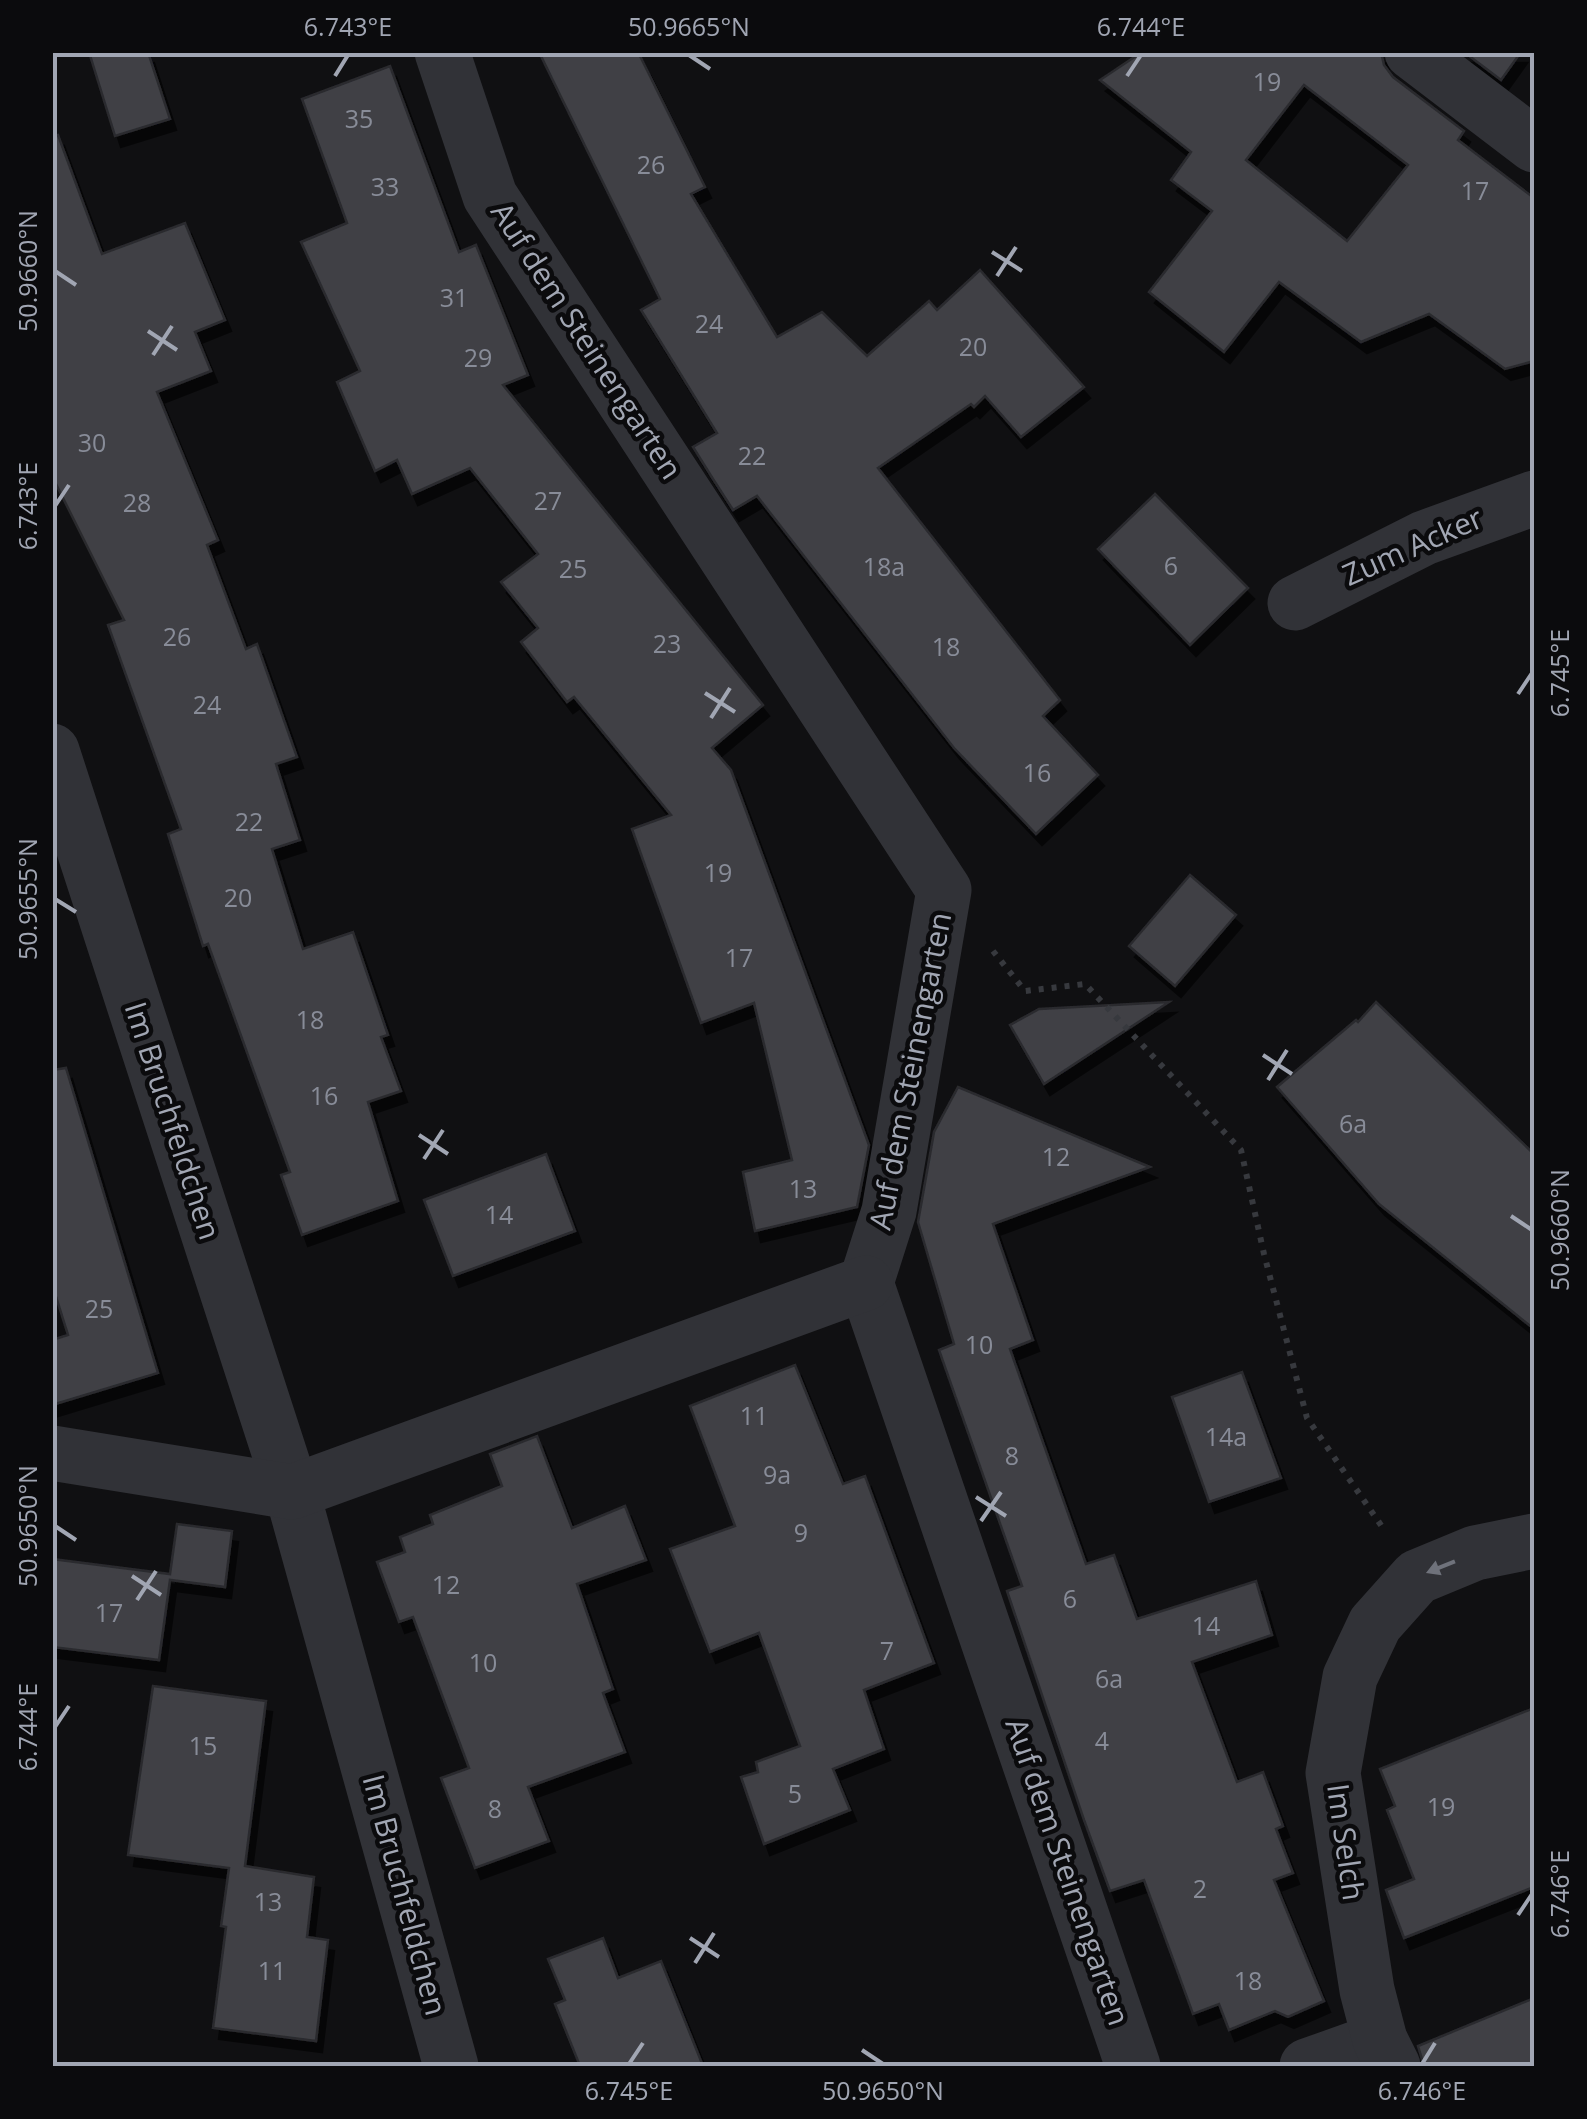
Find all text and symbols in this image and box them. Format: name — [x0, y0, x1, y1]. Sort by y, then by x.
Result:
text: 6.743°E — [304, 9, 392, 43]
text: 50.9665°N — [628, 9, 750, 43]
text: 6.744°E — [1097, 9, 1185, 43]
house number: 19 — [1253, 64, 1281, 98]
house number: 35 — [345, 101, 373, 135]
house number: 26 — [637, 147, 665, 181]
house number: 33 — [371, 169, 399, 203]
house number: 17 — [1461, 173, 1489, 207]
street label: Auf dem Steinengarten — [482, 194, 692, 487]
text: 50.9660°N — [10, 210, 44, 332]
house number: 31 — [440, 280, 468, 314]
house number: 24 — [695, 306, 723, 340]
house number: 20 — [959, 329, 987, 363]
house number: 29 — [464, 340, 492, 374]
house number: 30 — [78, 425, 106, 459]
house number: 22 — [738, 438, 766, 472]
text: 6.743°E — [10, 462, 44, 550]
house number: 27 — [534, 483, 562, 517]
house number: 28 — [123, 485, 151, 519]
street label: Zum Acker — [1336, 497, 1489, 595]
house number: 6 — [1164, 548, 1178, 582]
house number: 18a — [863, 549, 905, 583]
house number: 25 — [559, 551, 587, 585]
house number: 26 — [163, 619, 191, 653]
house number: 23 — [653, 626, 681, 660]
house number: 18 — [932, 629, 960, 663]
text: 6.745°E — [1542, 629, 1576, 717]
house number: 24 — [193, 687, 221, 721]
house number: 16 — [1023, 755, 1051, 789]
house number: 22 — [235, 804, 263, 838]
text: 50.9655°N — [10, 838, 44, 960]
house number: 19 — [704, 855, 732, 889]
house number: 20 — [224, 880, 252, 914]
street label: Auf dem Steinengarten — [859, 909, 960, 1233]
house number: 17 — [725, 940, 753, 974]
street label: Im Bruchfeldchen — [116, 996, 231, 1245]
house number: 18 — [296, 1002, 324, 1036]
house number: 16 — [310, 1078, 338, 1112]
house number: 6a — [1339, 1106, 1367, 1140]
house number: 12 — [1042, 1139, 1070, 1173]
text: 50.9660°N — [1542, 1169, 1576, 1291]
house number: 13 — [789, 1171, 817, 1205]
house number: 14 — [485, 1197, 513, 1231]
house number: 25 — [85, 1291, 113, 1325]
house number: 10 — [965, 1327, 993, 1361]
house number: 11 — [740, 1398, 768, 1432]
house number: 14a — [1205, 1419, 1247, 1453]
house number: 8 — [1005, 1438, 1019, 1472]
house number: 9a — [763, 1457, 791, 1491]
text: 50.9650°N — [10, 1465, 44, 1587]
house number: 9 — [794, 1515, 808, 1549]
one-way arrow — [1426, 1560, 1456, 1576]
house number: 12 — [432, 1567, 460, 1601]
house number: 6 — [1063, 1581, 1077, 1615]
house number: 17 — [95, 1595, 123, 1629]
house number: 14 — [1192, 1608, 1220, 1642]
house number: 7 — [880, 1633, 894, 1667]
house number: 10 — [469, 1645, 497, 1679]
house number: 6a — [1095, 1661, 1123, 1695]
text: 6.744°E — [10, 1683, 44, 1771]
street label: Auf dem Steinengarten — [997, 1712, 1140, 2031]
house number: 4 — [1095, 1723, 1109, 1757]
house number: 15 — [189, 1728, 217, 1762]
street label: Im Bruchfeldchen — [354, 1770, 457, 2020]
house number: 5 — [788, 1776, 802, 1810]
street label: Im Selch — [1318, 1781, 1375, 1903]
house number: 19 — [1427, 1789, 1455, 1823]
house number: 8 — [488, 1791, 502, 1825]
text: 6.746°E — [1542, 1850, 1576, 1938]
house number: 2 — [1193, 1871, 1207, 1905]
house number: 13 — [254, 1884, 282, 1918]
house number: 11 — [258, 1953, 286, 1987]
house number: 18 — [1234, 1963, 1262, 1997]
text: 6.745°E — [585, 2073, 673, 2107]
text: 50.9650°N — [822, 2073, 944, 2107]
text: 6.746°E — [1378, 2073, 1466, 2107]

